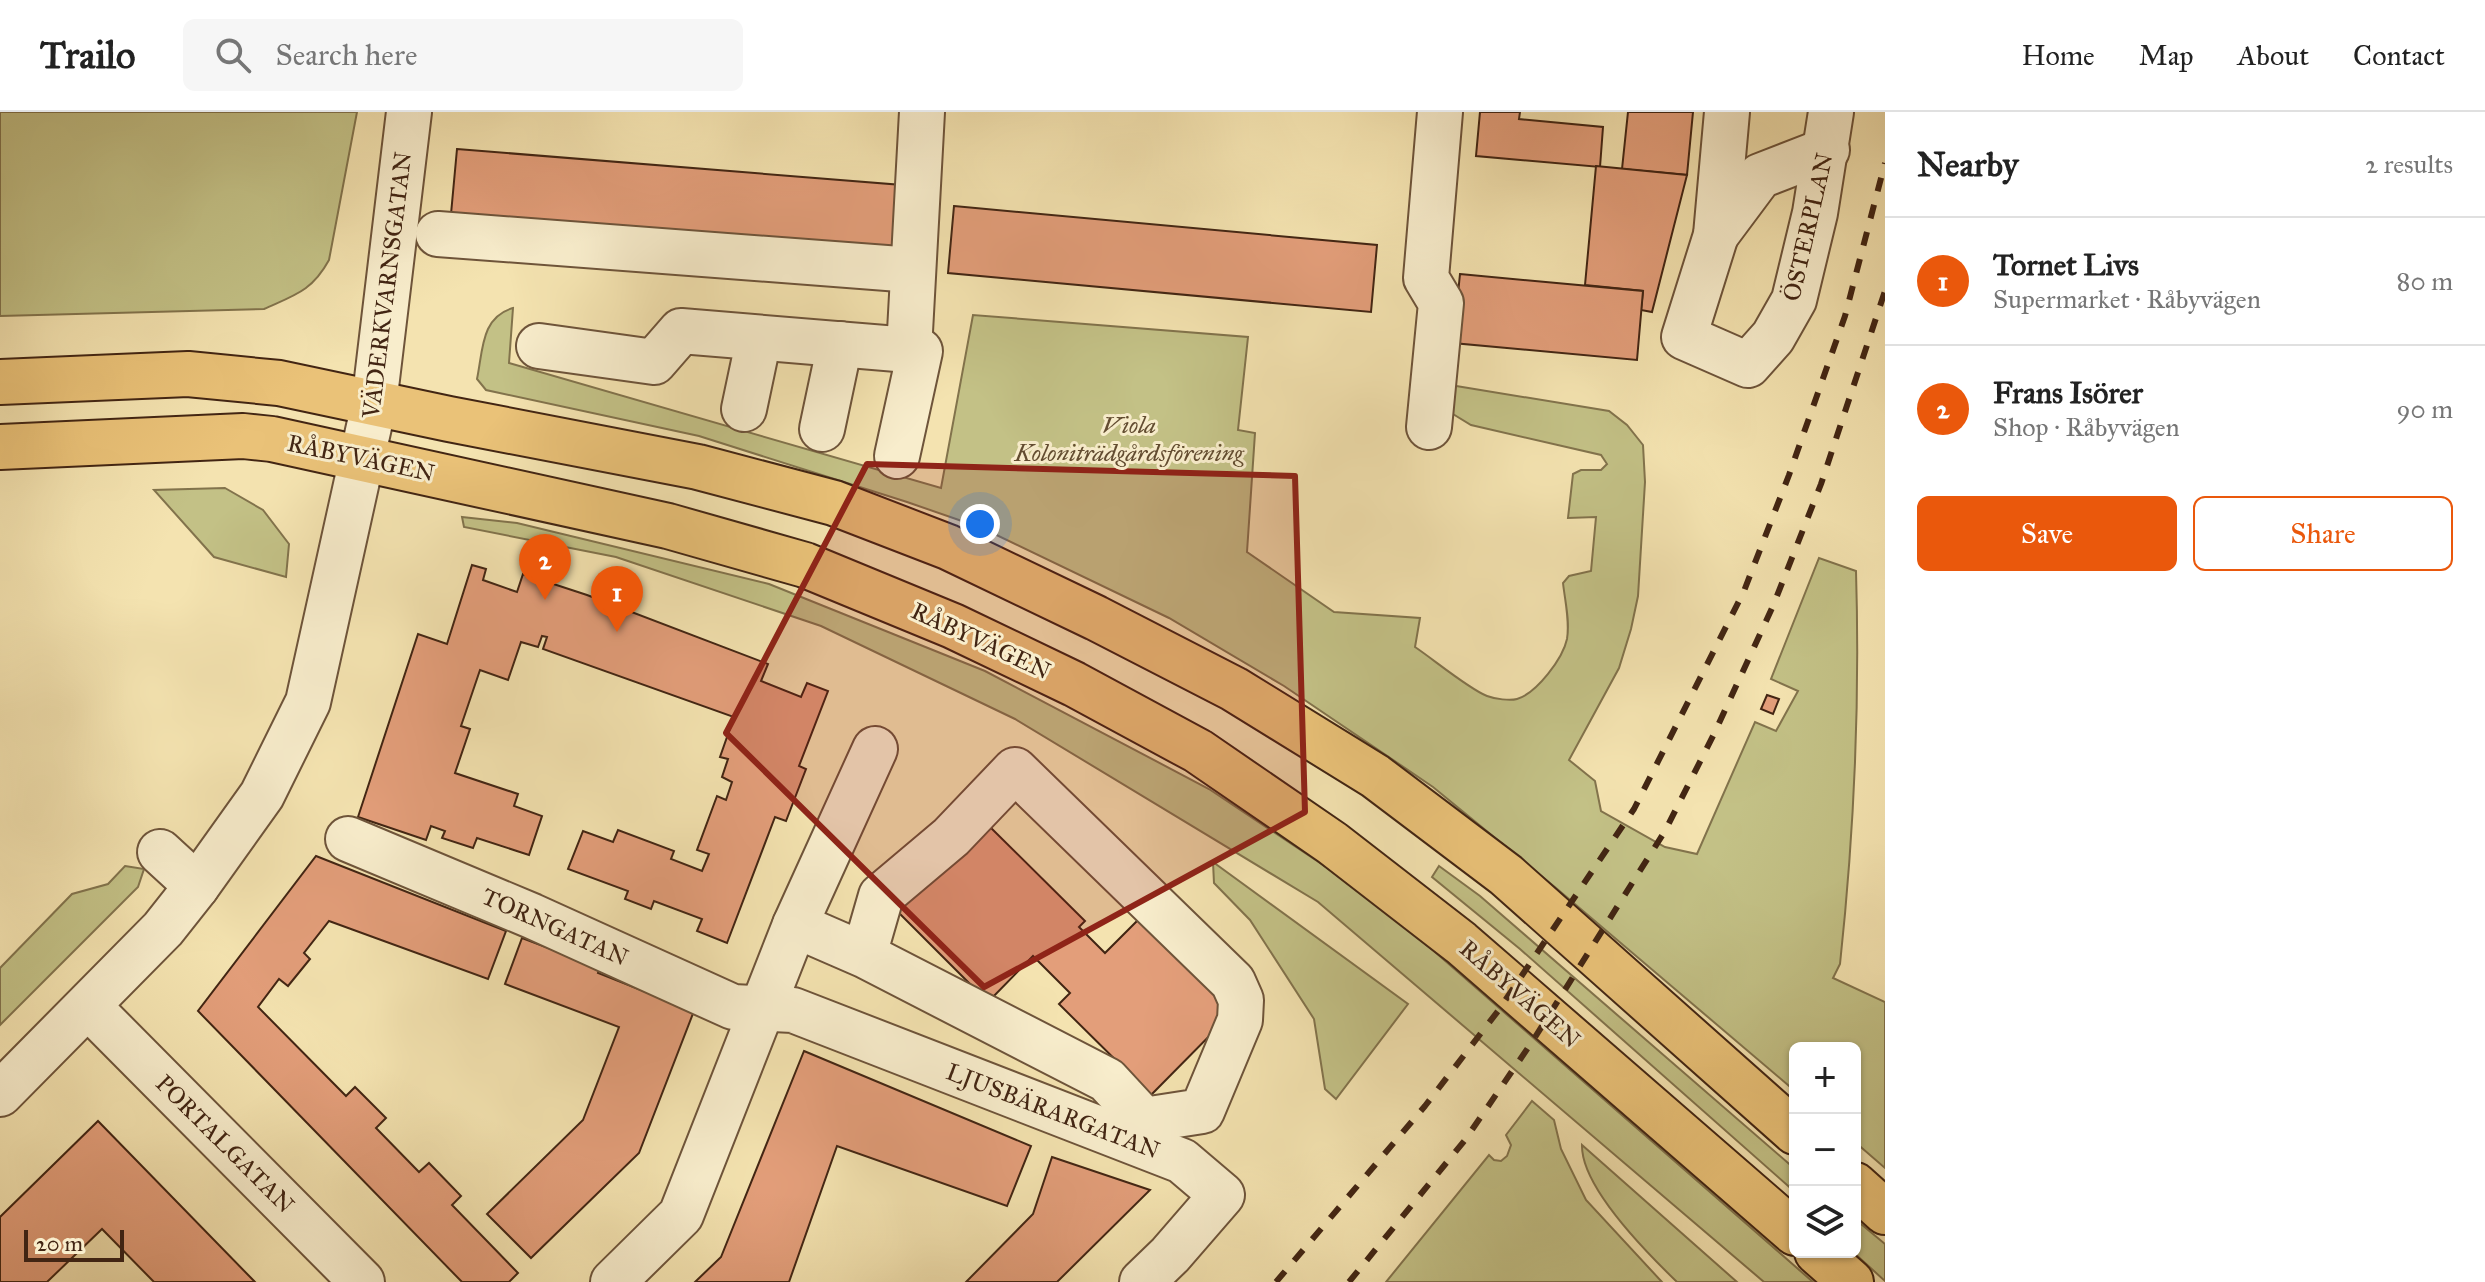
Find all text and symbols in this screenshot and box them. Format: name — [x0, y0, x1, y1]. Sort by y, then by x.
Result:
search box — [183, 19, 743, 91]
text: Trailo — [40, 32, 135, 78]
icon: search — [211, 33, 255, 77]
text: Search here — [275, 37, 417, 73]
text: Home — [2022, 38, 2095, 73]
text: Map — [2139, 38, 2193, 73]
text: About — [2237, 38, 2309, 73]
text: Contact — [2353, 38, 2445, 73]
text: Nearby — [1917, 144, 2019, 185]
text: 2 results — [2365, 148, 2453, 180]
street label: VÄDERKVARNSGATAN — [356, 150, 418, 421]
street label: ÖSTERPLAN — [1776, 150, 1840, 304]
text: Tornet Livs — [1993, 247, 2139, 283]
text: 1 — [1938, 265, 1948, 297]
text: 80 m — [2397, 265, 2453, 297]
text: Supermarket · Råbyvägen — [1993, 283, 2261, 315]
text: Frans Isörer — [1993, 375, 2143, 411]
text: 2 — [1937, 393, 1949, 425]
text: 90 m — [2396, 393, 2453, 425]
park label: Viola Koloniträdgårdsförening — [1014, 410, 1245, 468]
text: Shop · Råbyvägen — [1993, 411, 2180, 443]
street label: RÅBYVÄGEN — [284, 428, 438, 488]
button: Save — [1917, 496, 2177, 571]
button: Share — [2193, 496, 2453, 571]
your location — [960, 504, 1000, 544]
pin: 2 — [519, 534, 571, 600]
pin: 1 — [591, 566, 643, 632]
street label: RÅBYVÄGEN — [907, 596, 1055, 686]
street label: TORNGATAN — [477, 881, 633, 973]
street label: RÅBYVÄGEN — [1454, 933, 1586, 1055]
map controls — [1789, 1042, 1861, 1258]
button: + — [1789, 1042, 1861, 1114]
street label: LJUSBÄRARGATAN — [942, 1056, 1164, 1166]
street label: PORTALGATAN — [149, 1068, 301, 1220]
button: − — [1789, 1114, 1861, 1186]
button: layers — [1789, 1186, 1861, 1258]
scale bar — [24, 1226, 124, 1262]
text: 20 m — [36, 1230, 83, 1257]

